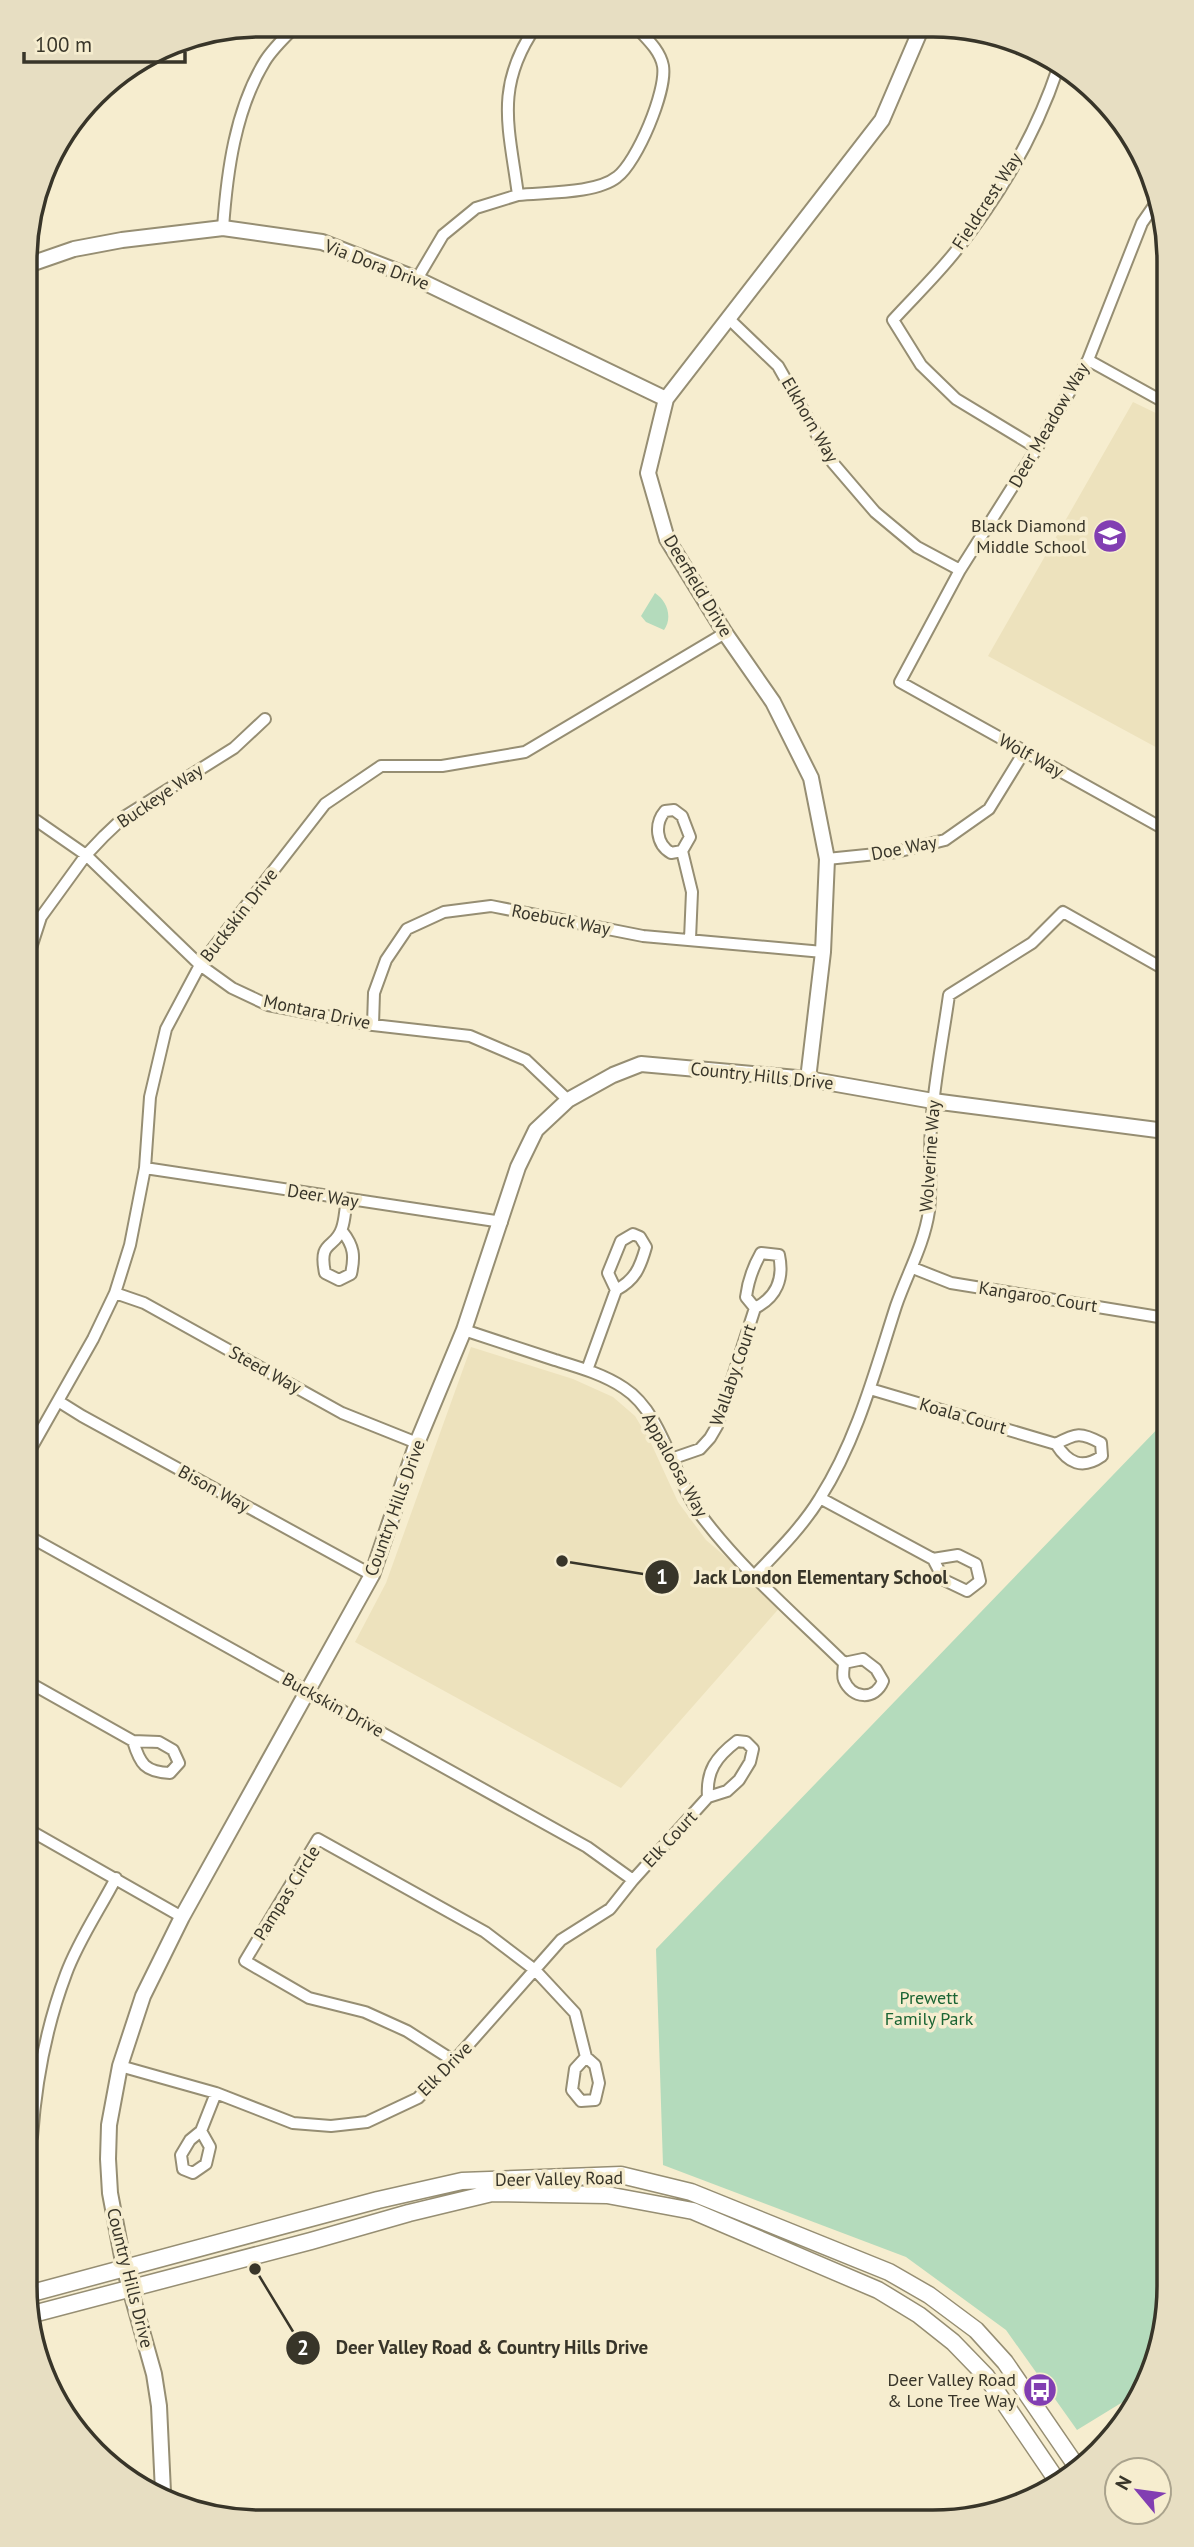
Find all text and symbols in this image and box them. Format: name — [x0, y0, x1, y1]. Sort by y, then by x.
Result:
scale bar — [24, 21, 186, 65]
text: 100 m — [35, 31, 92, 58]
street label: Fieldcrest Way — [947, 147, 1027, 254]
street label: Via Dora Drive — [321, 234, 433, 295]
street label: Deer Meadow Way — [1003, 357, 1094, 492]
street label: Elkhorn Way — [777, 373, 844, 467]
place label: Black Diamond Middle School — [971, 514, 1087, 558]
school or university icon: Black Diamond Middle School — [1091, 517, 1129, 555]
street label: Deerfield Drive — [659, 531, 738, 641]
street label: Wolf Way — [995, 728, 1068, 783]
street label: Buckeye Way — [112, 758, 208, 833]
street label: Doe Way — [869, 830, 939, 865]
street label: Buckskin Drive — [195, 863, 282, 966]
street label: Roebuck Way — [510, 899, 613, 940]
street label: Montara Drive — [261, 989, 373, 1034]
street label: Country Hills Drive — [689, 1057, 835, 1094]
street label: Wolverine Way — [914, 1098, 945, 1213]
street label: Deer Way — [286, 1179, 361, 1213]
street label: Kangaroo Court — [977, 1276, 1099, 1317]
street label: Wallaby Court — [704, 1321, 761, 1429]
street label: Steed Way — [225, 1340, 306, 1399]
street label: Koala Court — [917, 1392, 1009, 1439]
street label: Appaloosa Way — [637, 1408, 714, 1522]
street label: Country Hills Drive — [359, 1436, 430, 1579]
street label: Bison Way — [174, 1460, 255, 1518]
callout: Jack London Elementary School — [645, 1557, 963, 1597]
text: 1 — [656, 1563, 668, 1590]
text: Jack London Elementary School — [693, 1565, 948, 1589]
street label: Buckskin Drive — [278, 1667, 388, 1742]
street label: Elk Court — [638, 1805, 702, 1872]
street label: Pampas Circle — [248, 1841, 325, 1945]
park label: Prewett Family Park — [885, 1986, 974, 2030]
street label: Elk Drive — [412, 2036, 477, 2101]
street label: Deer Valley Road — [495, 2166, 623, 2191]
street label: Country Hills Drive — [102, 2205, 159, 2350]
callout: Deer Valley Road & Country Hills Drive — [286, 2328, 663, 2368]
text: 2 — [297, 2334, 309, 2361]
text: Deer Valley Road & Country Hills Drive — [336, 2335, 648, 2359]
place label: Deer Valley Road & Lone Tree Way — [887, 2368, 1017, 2412]
bus stop icon: Deer Valley Road & Lone Tree Way — [1021, 2371, 1059, 2409]
north arrow — [1103, 2456, 1173, 2526]
text: N — [1110, 2471, 1137, 2494]

